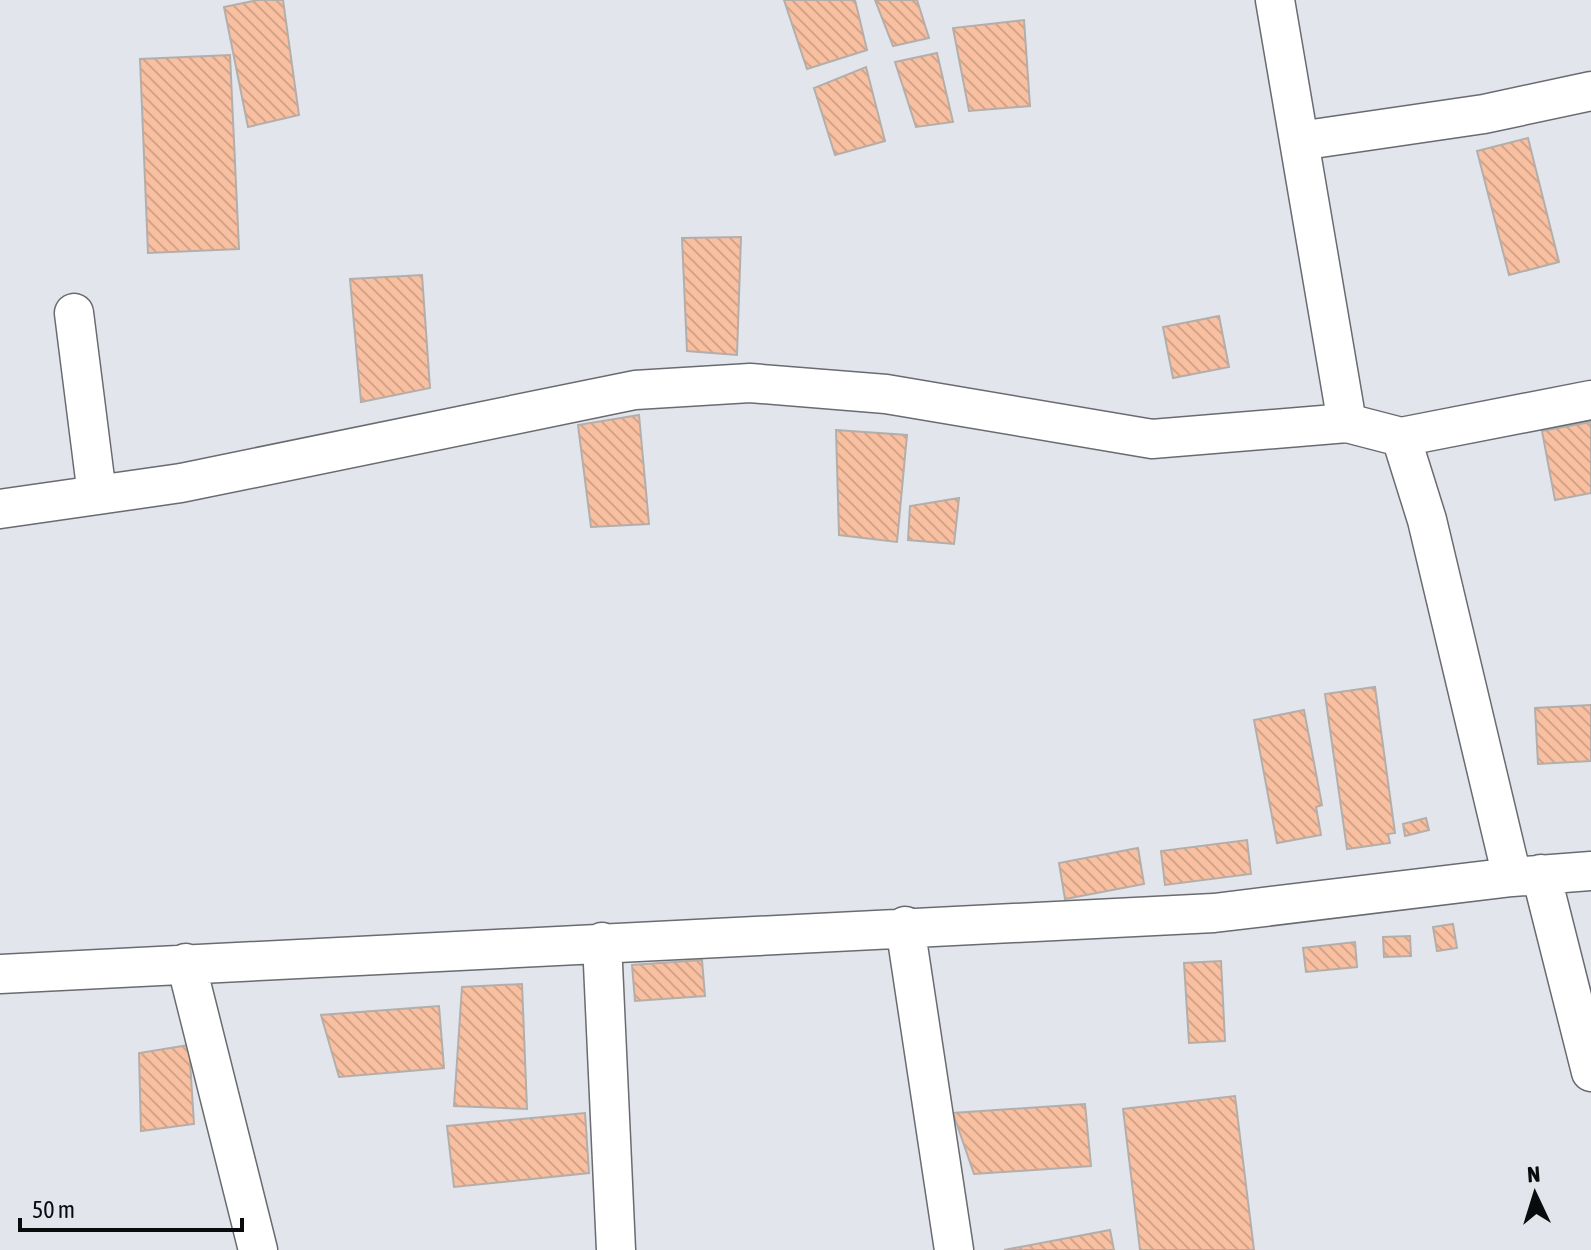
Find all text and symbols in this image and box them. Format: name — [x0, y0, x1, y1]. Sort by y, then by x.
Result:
north arrow — [1495, 1154, 1575, 1234]
text: N — [1526, 1161, 1541, 1187]
scale bar — [20, 1182, 242, 1232]
text: 50 m — [32, 1196, 75, 1223]

